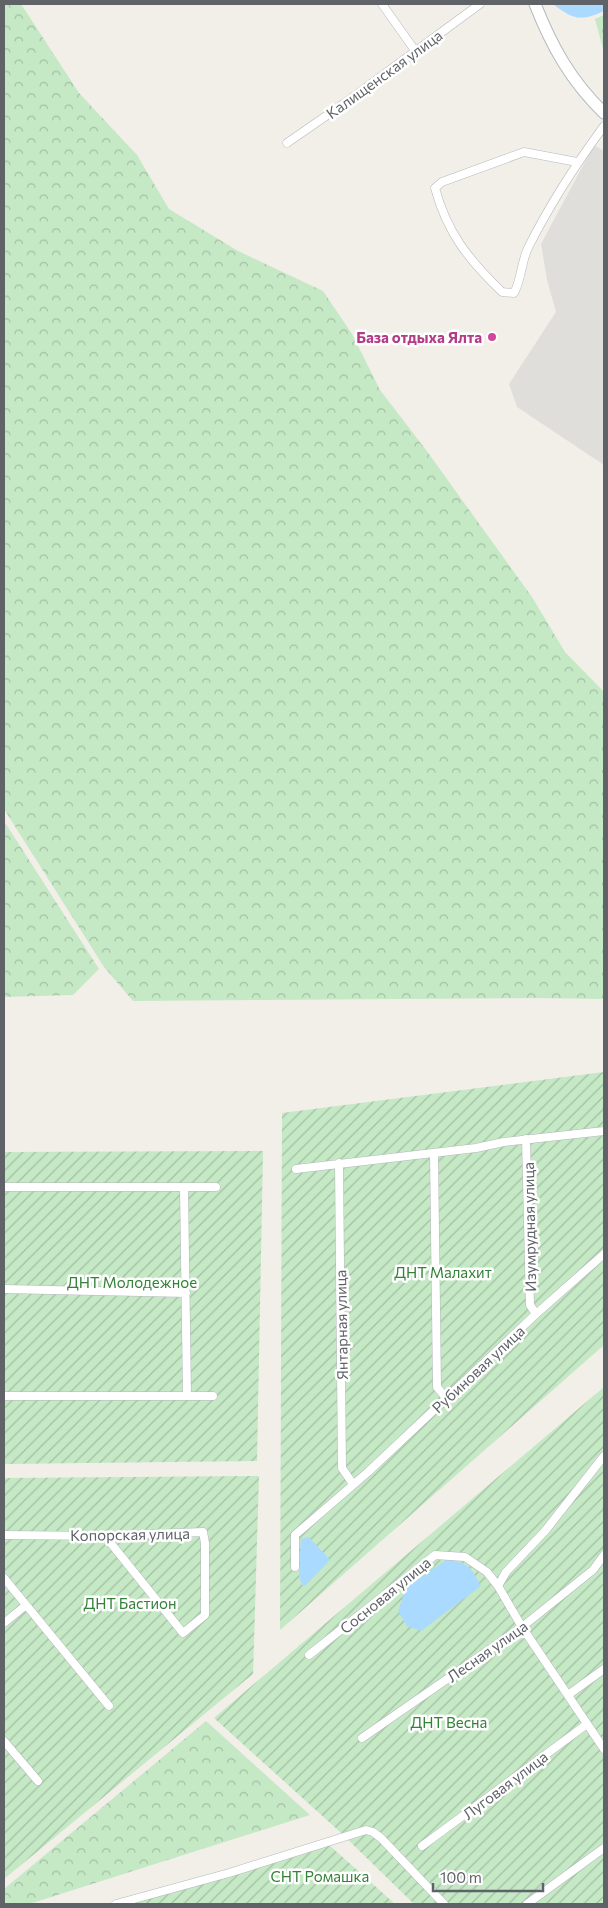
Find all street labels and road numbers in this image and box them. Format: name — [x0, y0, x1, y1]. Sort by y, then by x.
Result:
street label: Калищенская улица — [322, 26, 446, 122]
street label: Изумрудная улица — [519, 1162, 539, 1292]
street label: Янтарная улица — [331, 1270, 351, 1380]
street label: Рубиновая улица — [428, 1322, 528, 1416]
street label: Копорская улица — [70, 1524, 190, 1544]
street label: Сосновая улица — [336, 1553, 434, 1637]
street label: Лесная улица — [443, 1616, 531, 1686]
street label: Луговая улица — [459, 1747, 551, 1823]

